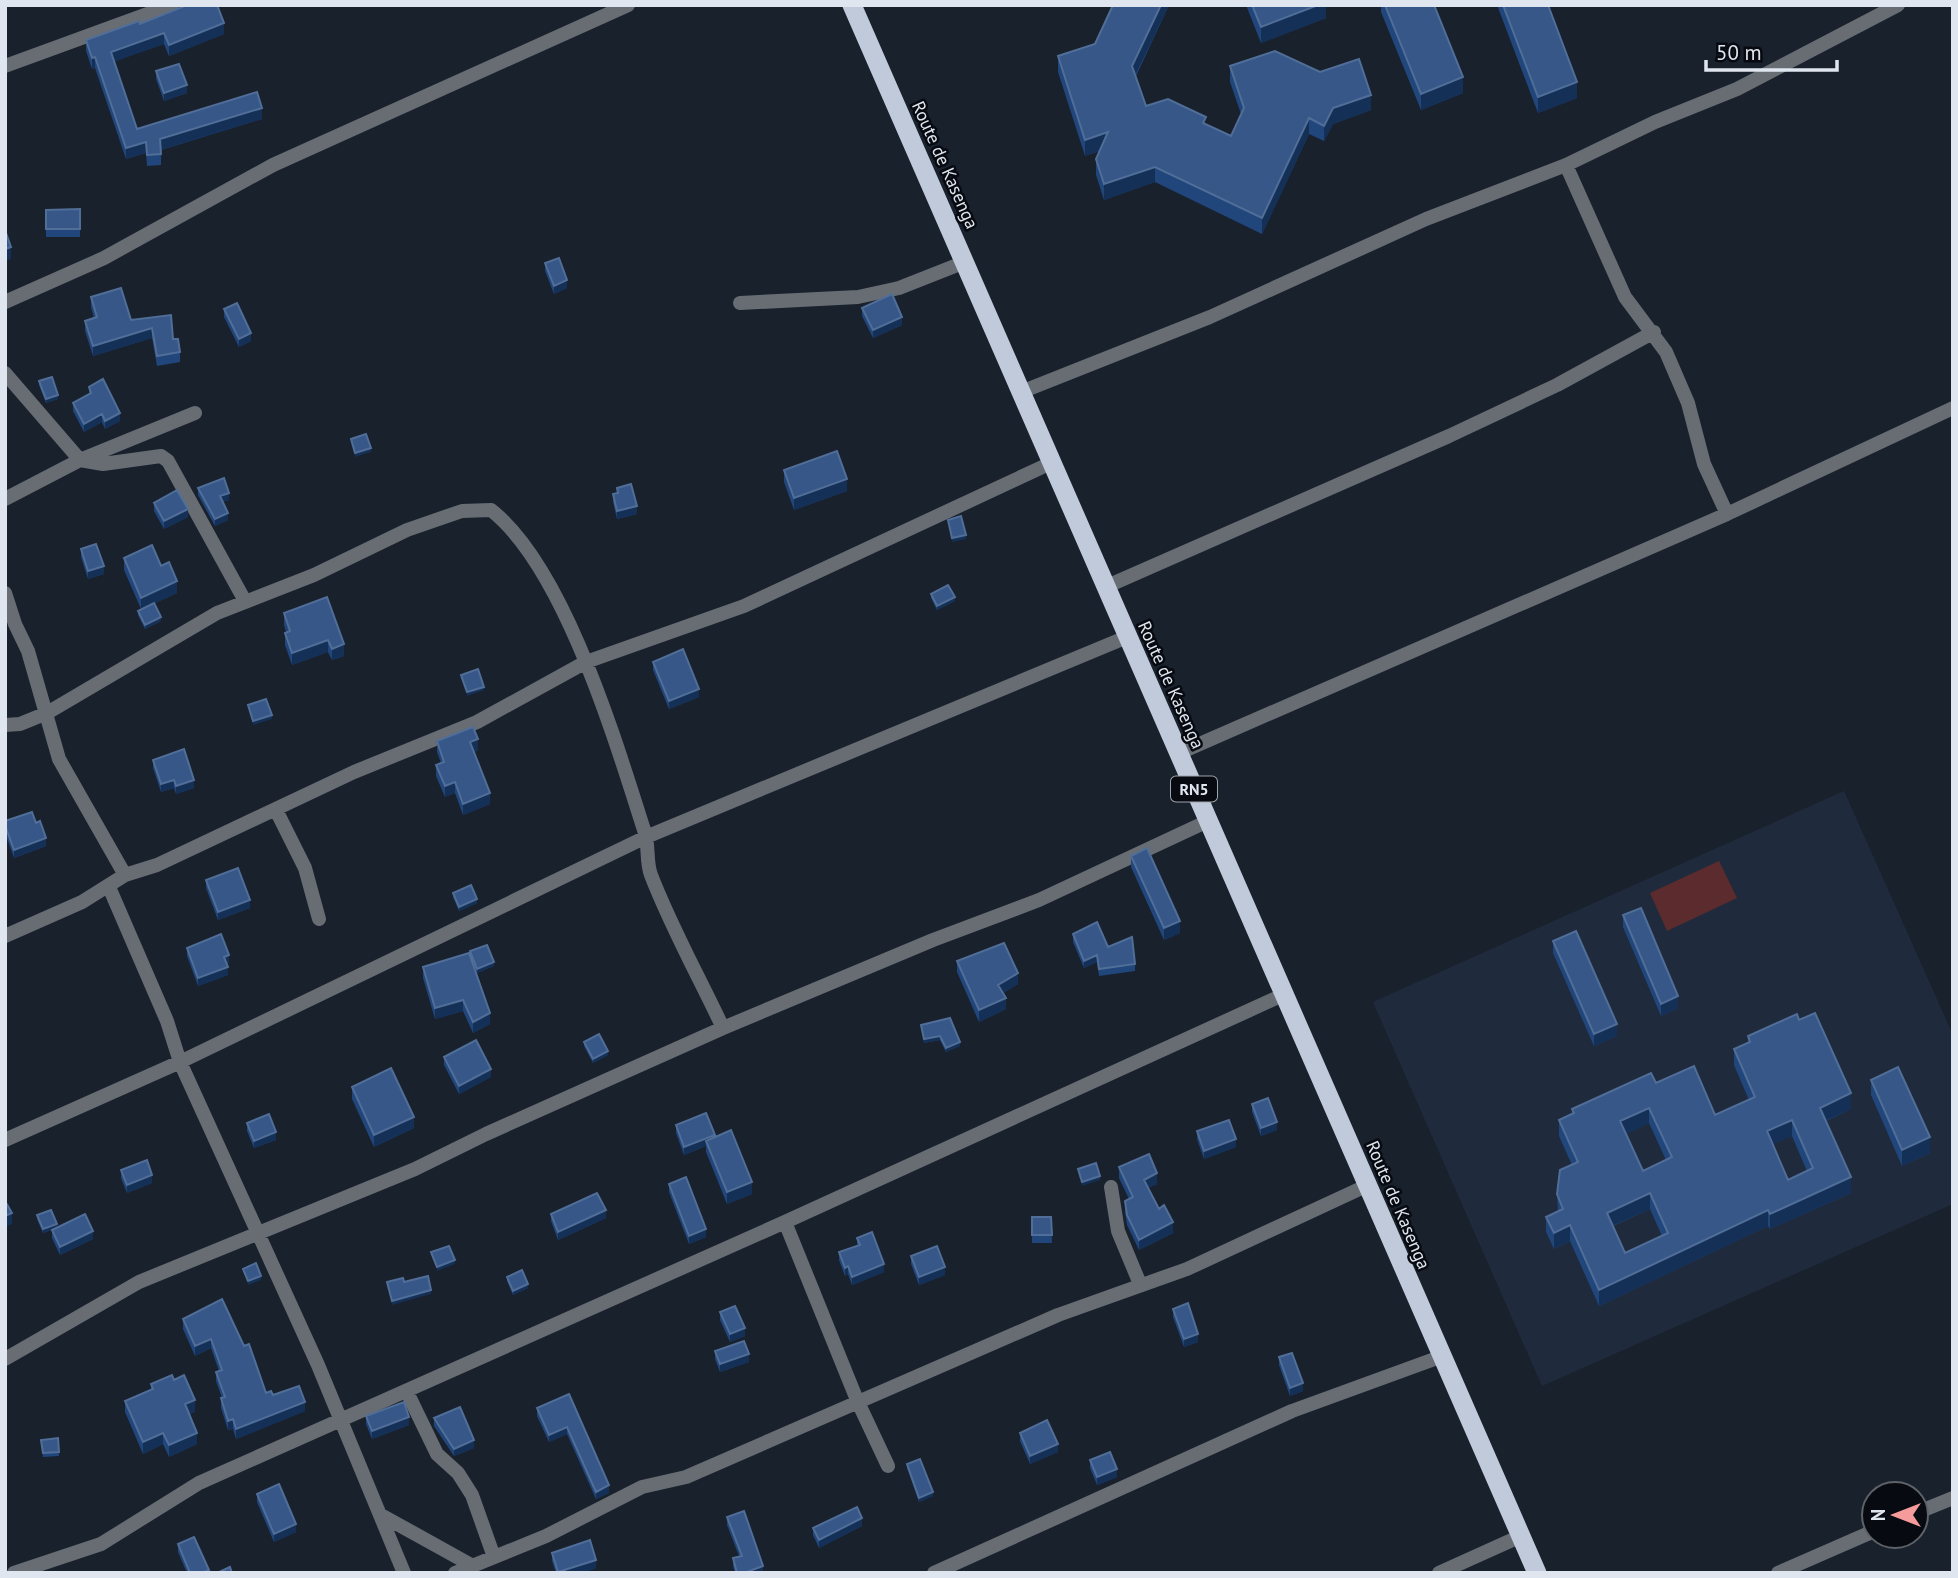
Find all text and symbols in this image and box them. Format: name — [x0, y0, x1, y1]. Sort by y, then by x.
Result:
scale bar — [1706, 28, 1837, 72]
text: 50 m — [1716, 39, 1762, 66]
street label: Route de Kasenga — [907, 97, 984, 232]
street label: Route de Kasenga — [1133, 617, 1210, 752]
road number: RN5 — [1171, 776, 1217, 802]
street label: Route de Kasenga — [1361, 1137, 1436, 1272]
north arrow — [1860, 1480, 1930, 1550]
text: N — [1866, 1509, 1890, 1521]

